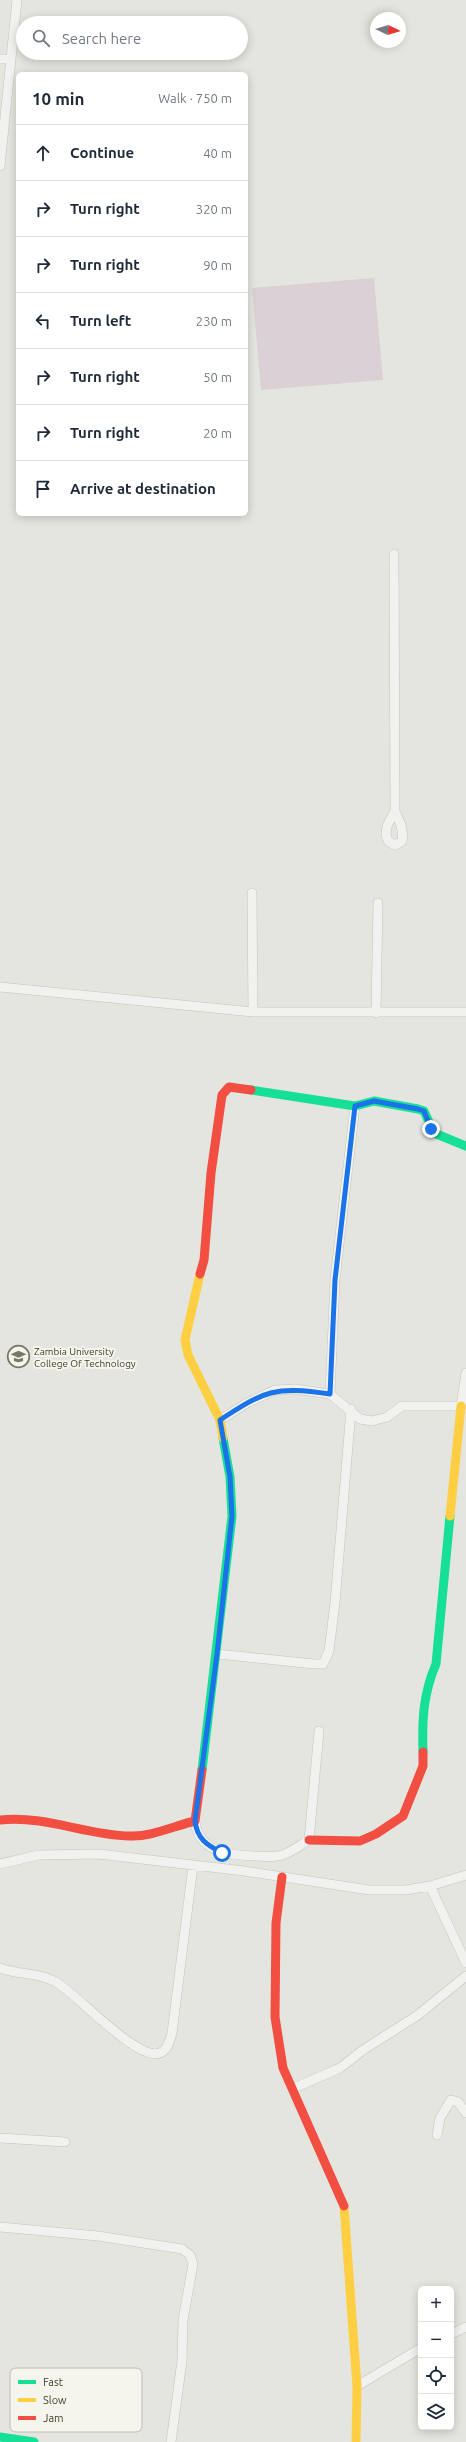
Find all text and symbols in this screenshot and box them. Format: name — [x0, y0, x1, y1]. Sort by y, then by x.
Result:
north arrow — [370, 12, 406, 48]
search box — [16, 16, 248, 60]
icon: search — [30, 27, 52, 49]
text: Search here — [62, 30, 141, 47]
text: 10 min — [32, 89, 85, 108]
text: Walk · 750 m — [158, 91, 232, 105]
icon: ahead — [32, 142, 54, 164]
text: Continue — [70, 144, 134, 161]
text: 40 m — [203, 146, 232, 160]
icon: right — [32, 198, 54, 220]
text: Turn right — [70, 200, 140, 217]
text: 320 m — [196, 202, 232, 216]
icon: right — [32, 254, 54, 276]
text: Turn right — [70, 256, 140, 273]
text: 90 m — [203, 258, 232, 272]
icon: left — [32, 310, 54, 332]
text: Turn left — [70, 312, 131, 329]
text: 230 m — [196, 314, 232, 328]
icon: right — [32, 366, 54, 388]
text: Turn right — [70, 368, 140, 385]
text: 50 m — [203, 370, 232, 384]
icon: right — [32, 422, 54, 444]
text: Turn right — [70, 424, 140, 441]
text: 20 m — [203, 426, 232, 440]
icon: arrive — [32, 478, 54, 500]
text: Arrive at destination — [70, 480, 216, 497]
route end — [422, 1120, 440, 1138]
school or university icon: Zambia University College Of Technology — [6, 1344, 32, 1370]
place label: Zambia University College Of Technology — [34, 1346, 136, 1369]
route start — [213, 1844, 231, 1862]
map controls — [418, 2286, 454, 2430]
button: + — [418, 2286, 454, 2322]
button: − — [418, 2322, 454, 2358]
button: locate — [418, 2358, 454, 2394]
legend — [10, 2368, 142, 2432]
text: Fast — [43, 2376, 64, 2388]
text: Slow — [43, 2394, 67, 2406]
button: layers — [418, 2394, 454, 2430]
text: Jam — [43, 2412, 64, 2424]

